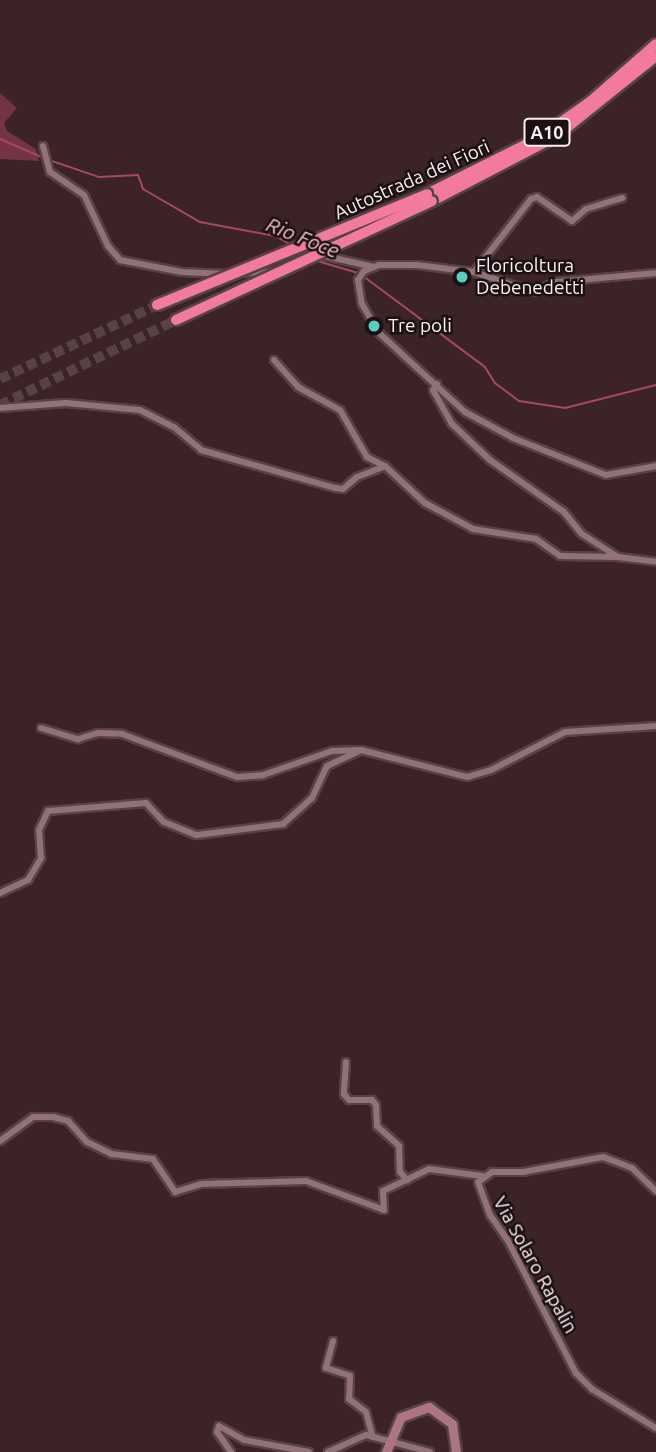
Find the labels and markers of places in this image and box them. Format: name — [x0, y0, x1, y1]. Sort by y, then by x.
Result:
place label: Floricoltura Debenedetti — [476, 255, 584, 299]
marker: Floricoltura Debenedetti — [454, 269, 470, 285]
place label: Tre poli — [388, 315, 452, 337]
marker: Tre poli — [366, 318, 382, 334]

